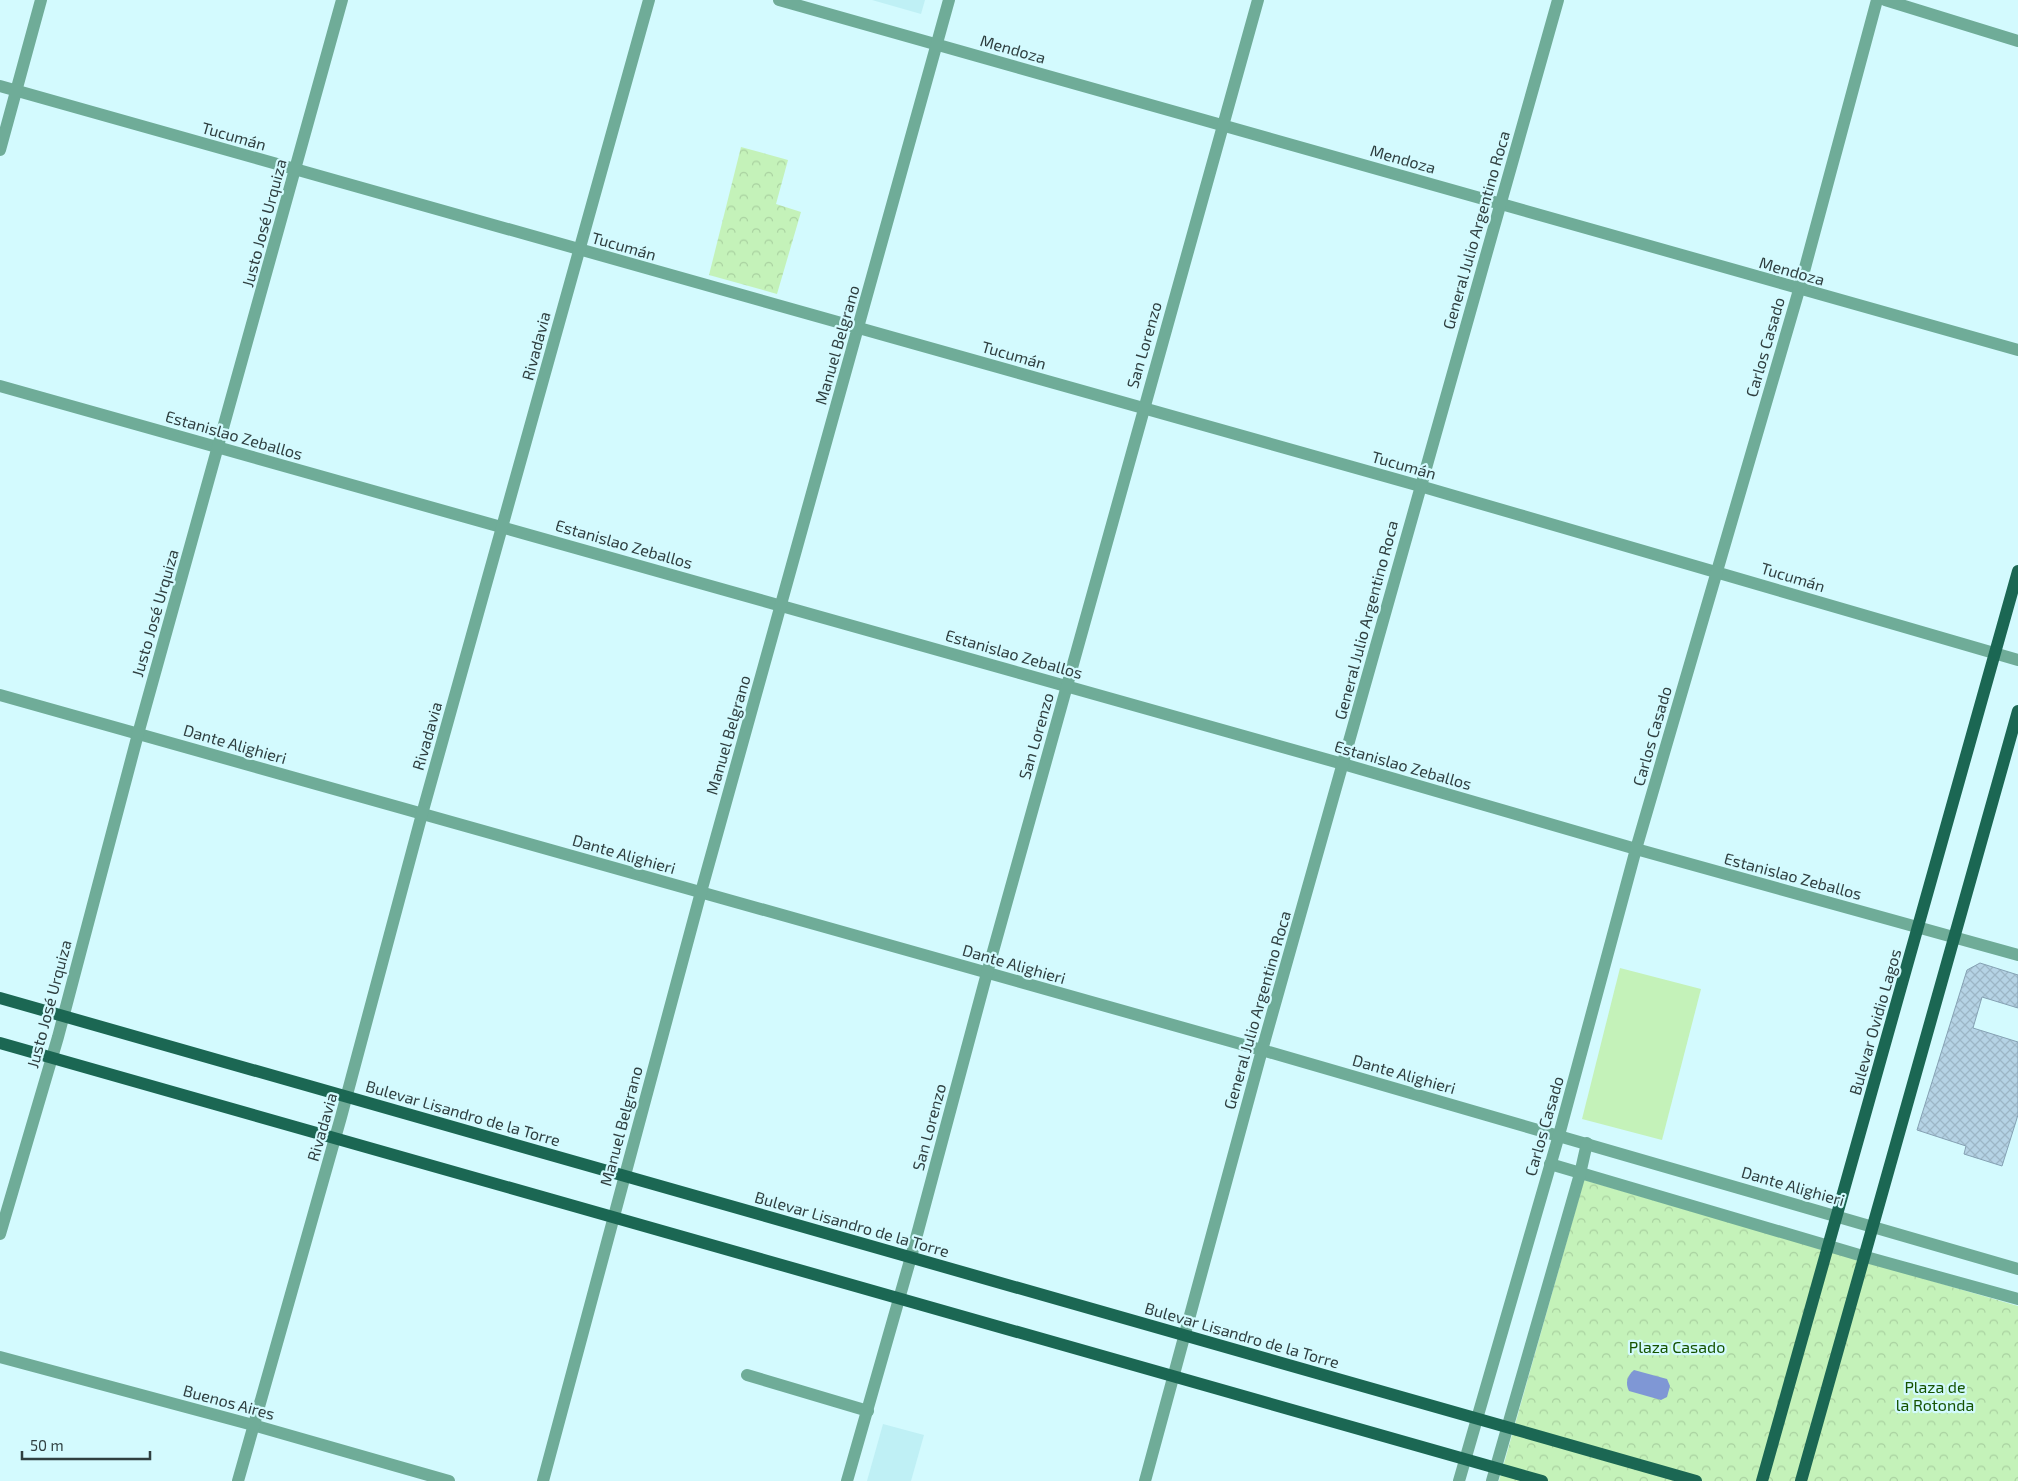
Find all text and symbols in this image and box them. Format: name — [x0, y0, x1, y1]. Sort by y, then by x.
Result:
street label: Mendoza — [978, 30, 1048, 67]
street label: Tucumán — [200, 117, 269, 154]
street label: General Julio Argentino Roca — [1438, 128, 1513, 331]
street label: Mendoza — [1368, 140, 1438, 177]
street label: Justo José Urquiza — [237, 157, 290, 289]
street label: Tucumán — [590, 227, 659, 264]
street label: Mendoza — [1757, 252, 1827, 289]
street label: Manuel Belgrano — [810, 283, 863, 407]
street label: Carlos Casado — [1741, 295, 1788, 399]
street label: San Lorenzo — [1122, 299, 1165, 390]
street label: Rivadavia — [517, 309, 554, 382]
street label: Tucumán — [980, 336, 1049, 373]
street label: Estanislao Zeballos — [163, 406, 305, 463]
street label: Tucumán — [1370, 446, 1439, 483]
street label: Estanislao Zeballos — [553, 515, 695, 572]
street label: General Julio Argentino Roca — [1330, 518, 1401, 722]
street label: Justo José Urquiza — [127, 547, 182, 679]
street label: Tucumán — [1759, 558, 1828, 595]
street label: Estanislao Zeballos — [943, 625, 1085, 682]
street label: Manuel Belgrano — [701, 673, 754, 797]
street label: Carlos Casado — [1628, 684, 1675, 788]
street label: San Lorenzo — [1014, 690, 1057, 781]
street label: Rivadavia — [408, 699, 445, 772]
street label: Dante Alighieri — [181, 720, 289, 767]
street label: Estanislao Zeballos — [1332, 736, 1474, 793]
street label: Dante Alighieri — [570, 830, 678, 877]
street label: Estanislao Zeballos — [1722, 848, 1864, 903]
street label: General Julio Argentino Roca — [1219, 908, 1294, 1111]
street label: Justo José Urquiza — [22, 938, 75, 1070]
street label: Dante Alighieri — [960, 940, 1068, 987]
street label: Bulevar Ovidio Lagos — [1845, 947, 1904, 1097]
street label: Dante Alighieri — [1350, 1050, 1458, 1097]
street label: Manuel Belgrano — [595, 1064, 646, 1188]
street label: Carlos Casado — [1520, 1074, 1567, 1178]
street label: Bulevar Lisandro de la Torre — [364, 1076, 563, 1149]
street label: San Lorenzo — [908, 1081, 949, 1172]
street label: Rivadavia — [303, 1090, 340, 1163]
street label: Dante Alighieri — [1739, 1162, 1847, 1209]
street label: Bulevar Lisandro de la Torre — [753, 1187, 952, 1260]
street label: Bulevar Lisandro de la Torre — [1143, 1298, 1342, 1371]
park label: Plaza Casado — [1629, 1337, 1725, 1356]
park label: Plaza de la Rotonda — [1896, 1377, 1974, 1414]
street label: Buenos Aires — [181, 1380, 277, 1423]
scale bar — [22, 1428, 150, 1460]
text: 50 m — [30, 1436, 64, 1454]

